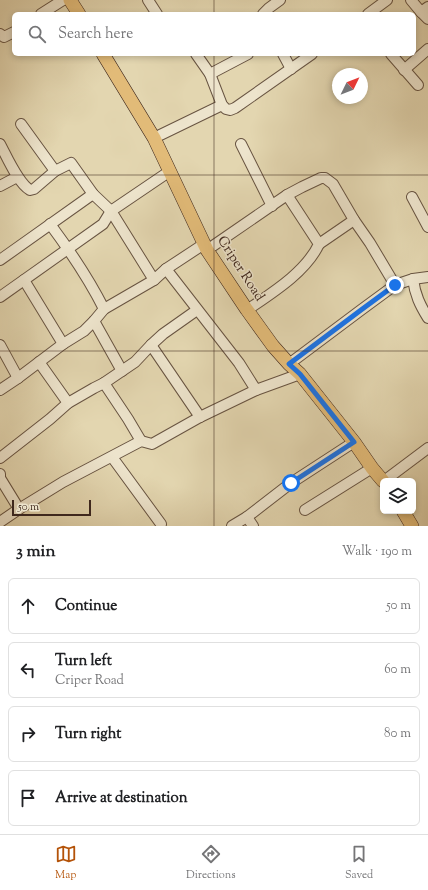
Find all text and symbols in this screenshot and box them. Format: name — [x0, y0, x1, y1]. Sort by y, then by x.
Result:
search box — [12, 12, 416, 56]
icon: search — [26, 23, 48, 45]
text: Search here — [58, 24, 133, 45]
north arrow — [332, 68, 368, 104]
street label: Criper Road — [211, 232, 269, 306]
route end — [386, 276, 404, 294]
route start — [282, 474, 300, 492]
map controls — [380, 478, 416, 514]
button: layers — [380, 478, 416, 514]
scale bar — [12, 498, 91, 517]
text: 50 m — [18, 499, 39, 515]
text: 3 min — [16, 540, 55, 564]
text: Walk · 190 m — [342, 543, 412, 561]
icon: ahead — [17, 595, 39, 617]
text: Continue — [55, 596, 117, 617]
text: 50 m — [386, 597, 411, 615]
text: Turn left — [55, 651, 112, 672]
icon: left — [17, 659, 39, 681]
text: 60 m — [384, 661, 411, 679]
text: Criper Road — [55, 672, 124, 690]
icon: right — [17, 723, 39, 745]
text: Turn right — [55, 724, 121, 745]
text: 80 m — [384, 725, 411, 743]
icon: arrive — [17, 787, 39, 809]
text: Arrive at destination — [55, 788, 188, 809]
tab: Map — [55, 843, 77, 883]
tab: Directions — [186, 843, 236, 883]
tab: Saved — [345, 843, 373, 883]

